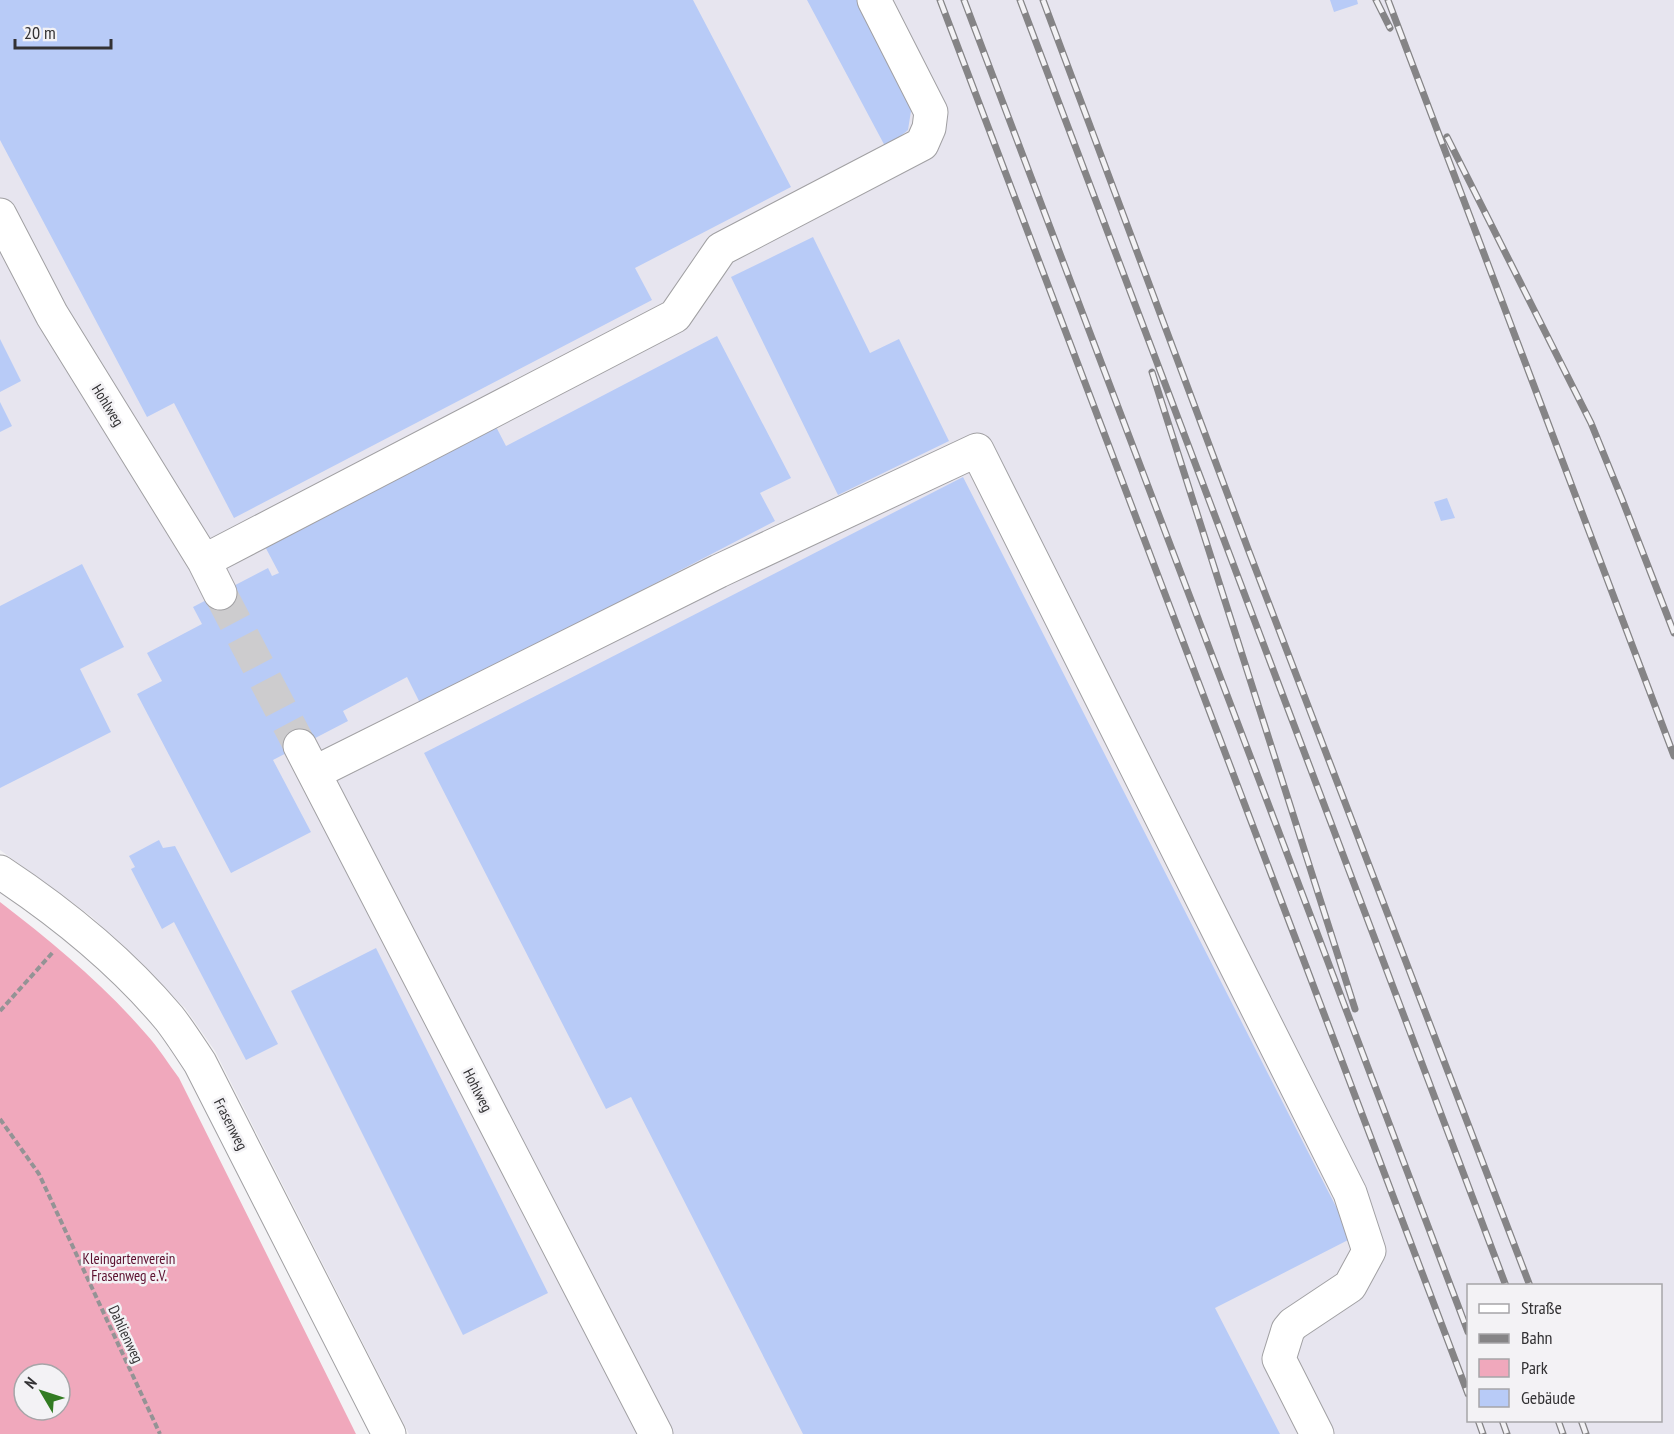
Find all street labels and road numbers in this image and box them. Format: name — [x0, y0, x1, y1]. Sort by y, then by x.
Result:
street label: Hohlweg — [88, 381, 128, 429]
street label: Hohlweg — [459, 1065, 497, 1115]
street label: Frasenweg — [210, 1095, 252, 1153]
street label: Dahlienweg — [104, 1302, 148, 1366]

